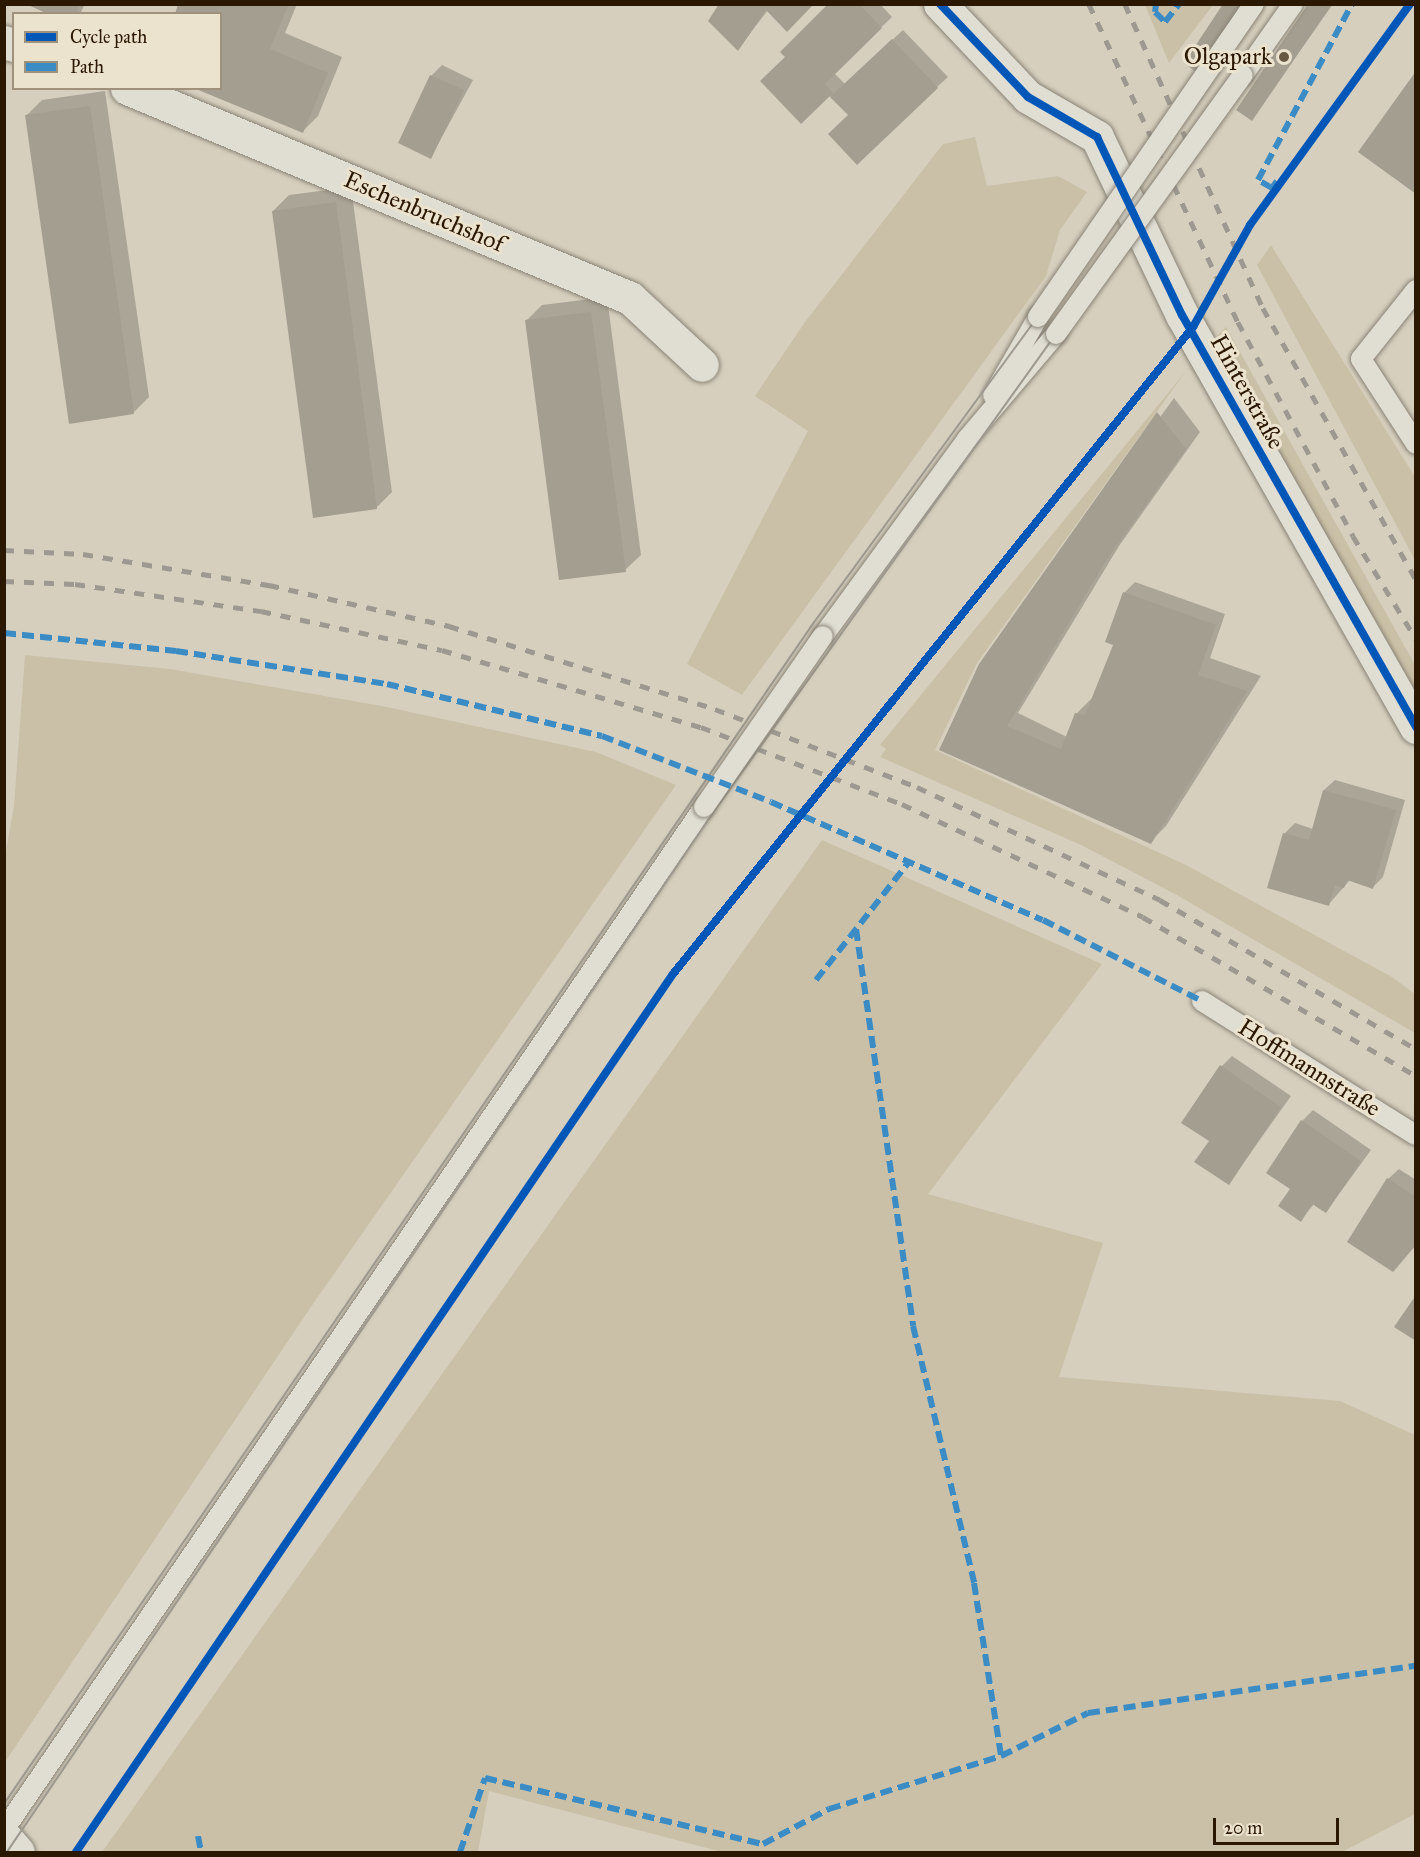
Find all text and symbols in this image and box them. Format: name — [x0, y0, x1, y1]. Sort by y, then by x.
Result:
legend — [12, 12, 222, 90]
text: Cycle path — [70, 26, 147, 48]
place label: Olgapark — [1184, 43, 1272, 71]
marker: Olgapark — [1277, 50, 1291, 64]
text: Path — [70, 56, 104, 78]
street label: Eschenbruchshof — [339, 165, 509, 259]
street label: Hinterstraße — [1204, 330, 1290, 454]
street label: Hoffmannstraße — [1233, 1013, 1385, 1123]
scale bar — [1216, 1806, 1342, 1844]
text: 20 m — [1224, 1817, 1262, 1839]

